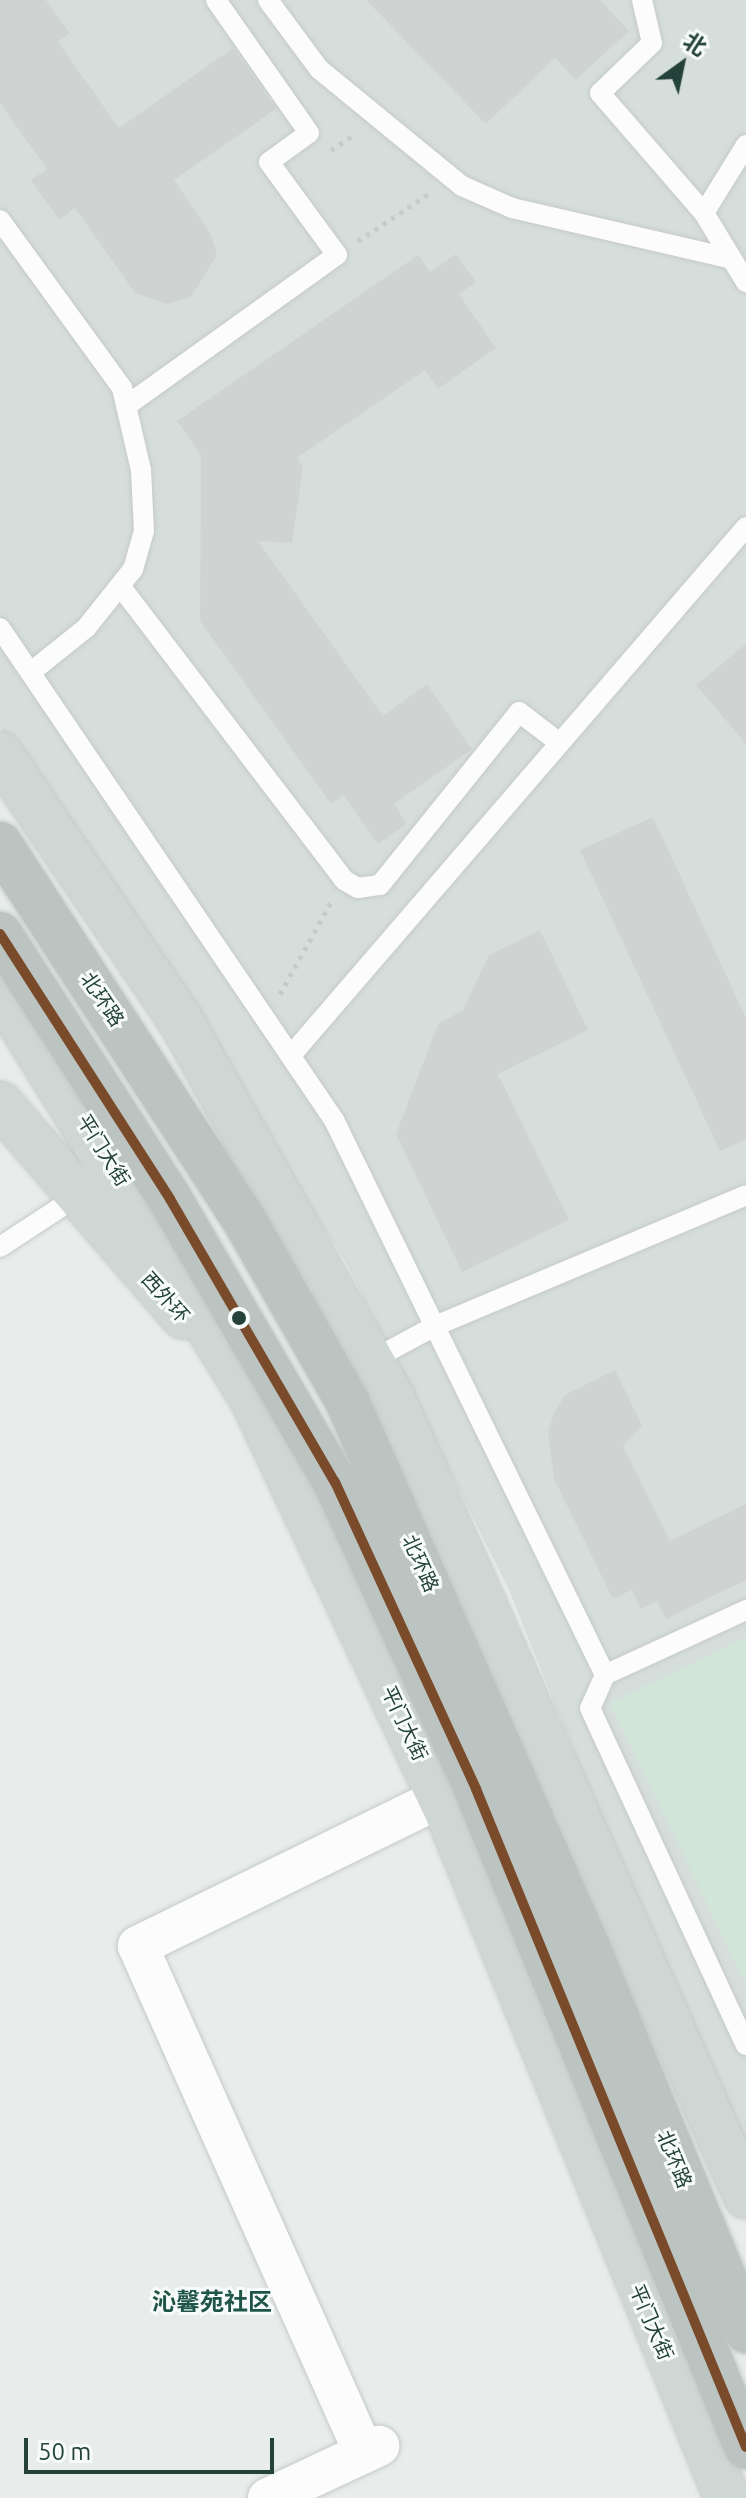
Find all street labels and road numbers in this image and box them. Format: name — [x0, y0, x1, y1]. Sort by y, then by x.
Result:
street label: 北环路 — [76, 967, 130, 1031]
street label: 平门大街 — [73, 1110, 135, 1190]
street label: 西外环 — [137, 1267, 195, 1327]
street label: 北环路 — [398, 1531, 444, 1595]
street label: 平门大街 — [377, 1682, 433, 1764]
street label: 北环路 — [653, 2127, 697, 2191]
street label: 平门大街 — [625, 2280, 679, 2364]

